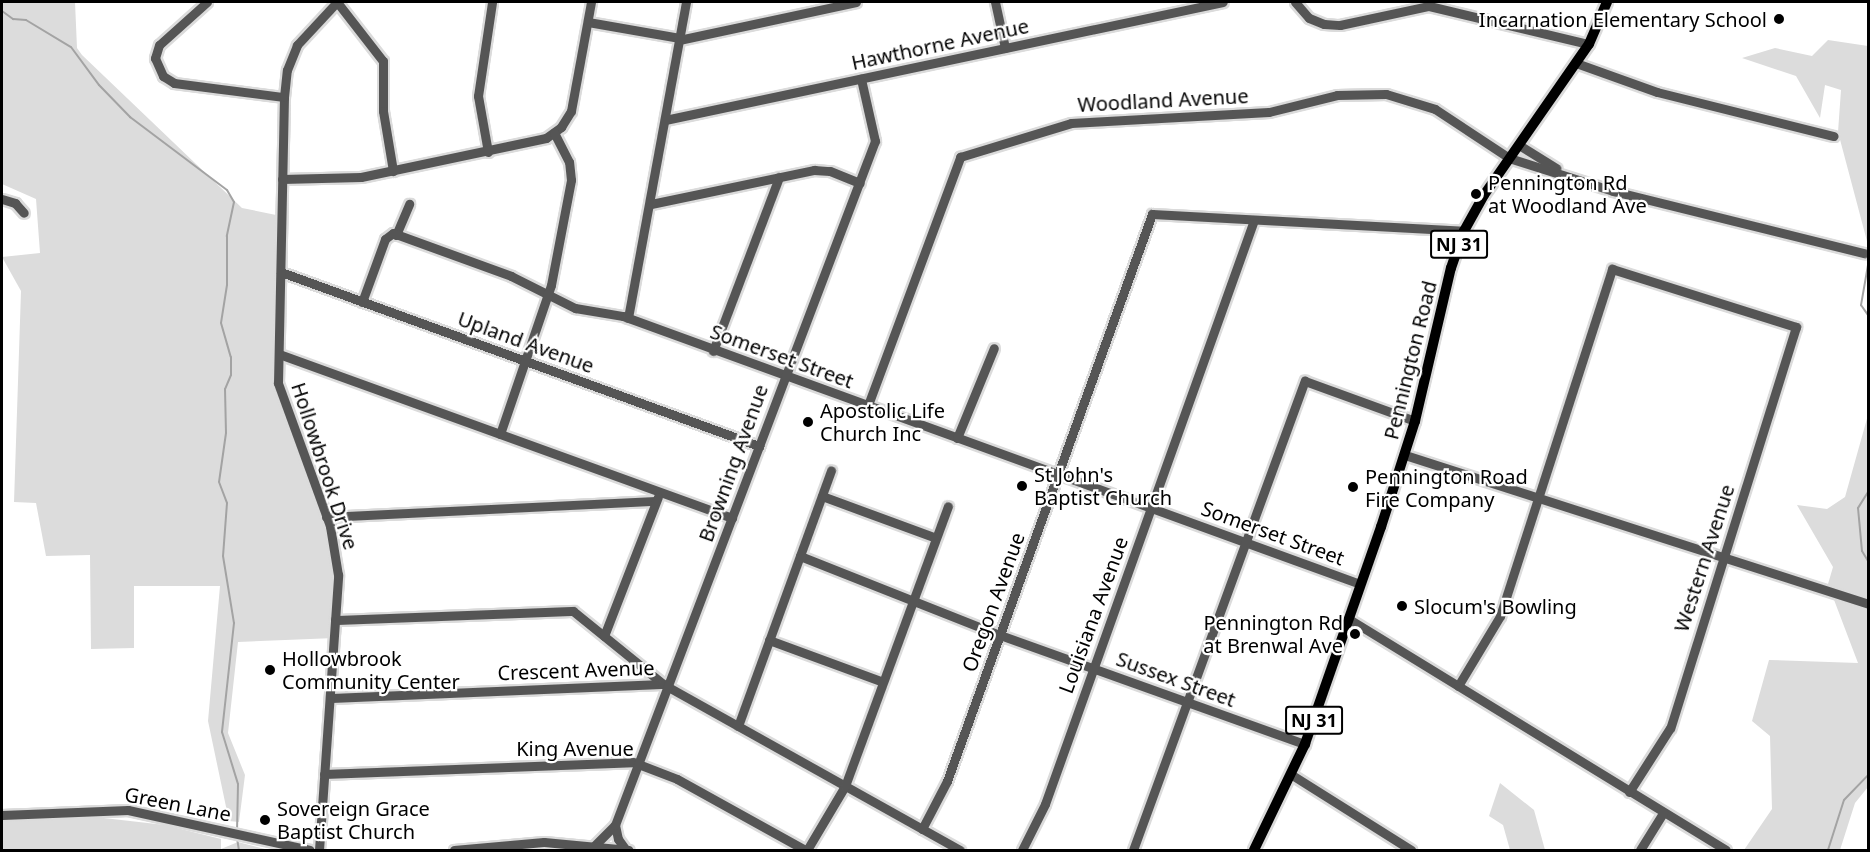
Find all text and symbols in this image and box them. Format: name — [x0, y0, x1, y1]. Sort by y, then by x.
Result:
place label: Incarnation Elementary School — [1479, 7, 1767, 31]
marker: Incarnation Elementary School — [1772, 12, 1786, 26]
street label: Hawthorne Avenue — [849, 13, 1031, 75]
street label: Woodland Avenue — [1077, 84, 1249, 116]
place label: Pennington Rd at Woodland Ave — [1488, 170, 1647, 217]
marker: Pennington Rd at Woodland Ave — [1469, 187, 1483, 201]
road number: NJ 31 — [1429, 229, 1489, 259]
street label: Pennington Road — [1379, 278, 1441, 442]
street label: Upland Avenue — [455, 306, 597, 378]
street label: Somerset Street — [707, 319, 857, 393]
street label: Hollowbrook Drive — [287, 379, 363, 553]
street label: Browning Avenue — [693, 381, 773, 545]
place label: Apostolic Life Church Inc — [820, 398, 945, 445]
marker: Apostolic Life Church Inc — [801, 415, 815, 429]
place label: St John's Baptist Church — [1034, 462, 1172, 509]
place label: Pennington Road Fire Company — [1365, 464, 1528, 511]
marker: St John's Baptist Church — [1015, 479, 1029, 493]
marker: Pennington Road Fire Company — [1346, 480, 1360, 494]
street label: Western Avenue — [1669, 481, 1739, 635]
street label: Somerset Street — [1198, 496, 1348, 570]
street label: Oregon Avenue — [957, 529, 1029, 675]
street label: Louisiana Avenue — [1053, 533, 1133, 697]
place label: Slocum's Bowling — [1414, 594, 1577, 618]
marker: Slocum's Bowling — [1395, 599, 1409, 613]
place label: Pennington Rd at Brenwal Ave — [1203, 610, 1343, 657]
marker: Pennington Rd at Brenwal Ave — [1348, 627, 1362, 641]
place label: Hollowbrook Community Center — [282, 646, 460, 693]
street label: Sussex Street — [1113, 646, 1239, 712]
street label: Crescent Avenue — [497, 655, 655, 685]
marker: Hollowbrook Community Center — [263, 663, 277, 677]
road number: NJ 31 — [1284, 705, 1344, 735]
street label: King Avenue — [516, 736, 634, 760]
street label: Green Lane — [123, 782, 233, 826]
place label: Sovereign Grace Baptist Church — [277, 796, 430, 843]
marker: Sovereign Grace Baptist Church — [258, 813, 272, 827]

